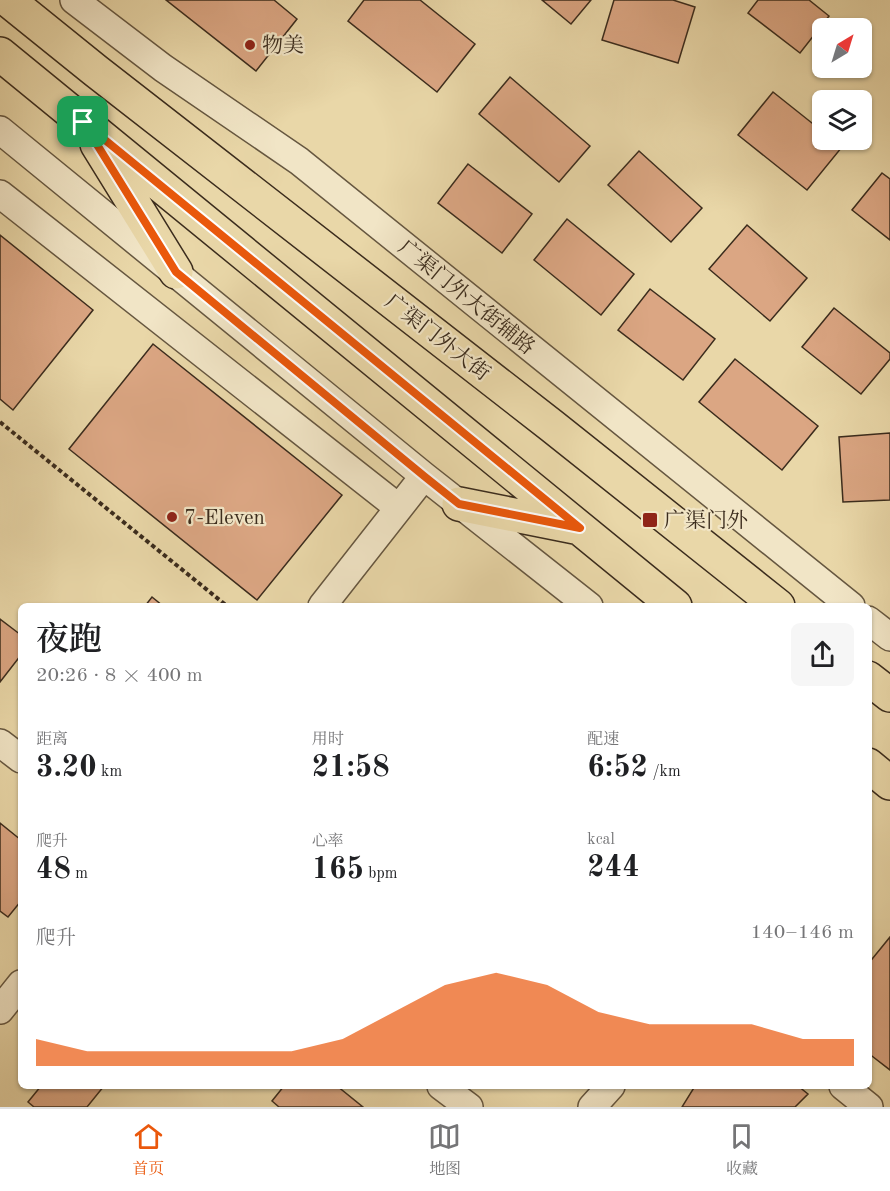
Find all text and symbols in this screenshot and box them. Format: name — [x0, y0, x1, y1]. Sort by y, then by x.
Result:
north arrow — [812, 18, 872, 78]
map controls — [812, 18, 872, 150]
place label: 物美 — [262, 34, 304, 57]
marker: 物美 — [243, 38, 257, 52]
button: layers — [812, 90, 872, 150]
pin — [57, 96, 108, 147]
icon: arrive — [66, 105, 99, 138]
street label: 广渠门外大街辅路 — [394, 234, 540, 360]
street label: 广渠门外大街 — [381, 288, 495, 386]
place label: 7-Eleven — [184, 508, 265, 529]
place label: 广渠门外 — [664, 509, 748, 532]
marker: 7-Eleven — [165, 510, 179, 524]
marker: 广渠门外 — [641, 511, 659, 529]
button: share — [791, 623, 854, 686]
text: 夜跑 — [36, 625, 102, 658]
text: 20:26 · 8 × 400 m — [36, 666, 203, 686]
text: 距离 — [36, 732, 68, 748]
text: 用时 — [312, 732, 344, 748]
text: 配速 — [587, 732, 619, 748]
text: 3.20 — [36, 753, 97, 783]
text: 21:58 — [312, 753, 390, 783]
text: 6:52 — [587, 753, 648, 783]
text: km — [97, 764, 122, 780]
text: /km — [648, 764, 681, 780]
text: kcal — [587, 832, 615, 848]
text: 爬升 — [36, 834, 68, 850]
text: 心率 — [312, 834, 344, 850]
text: 244 — [587, 853, 640, 883]
text: 48 — [36, 855, 71, 885]
text: 165 — [312, 855, 364, 885]
text: m — [71, 866, 88, 882]
text: bpm — [364, 866, 398, 882]
text: 140–146 m — [751, 923, 854, 943]
text: 爬升 — [36, 929, 76, 949]
tab: 首页 — [132, 1120, 165, 1180]
tab: 地图 — [428, 1120, 461, 1180]
tab: 收藏 — [725, 1120, 758, 1180]

